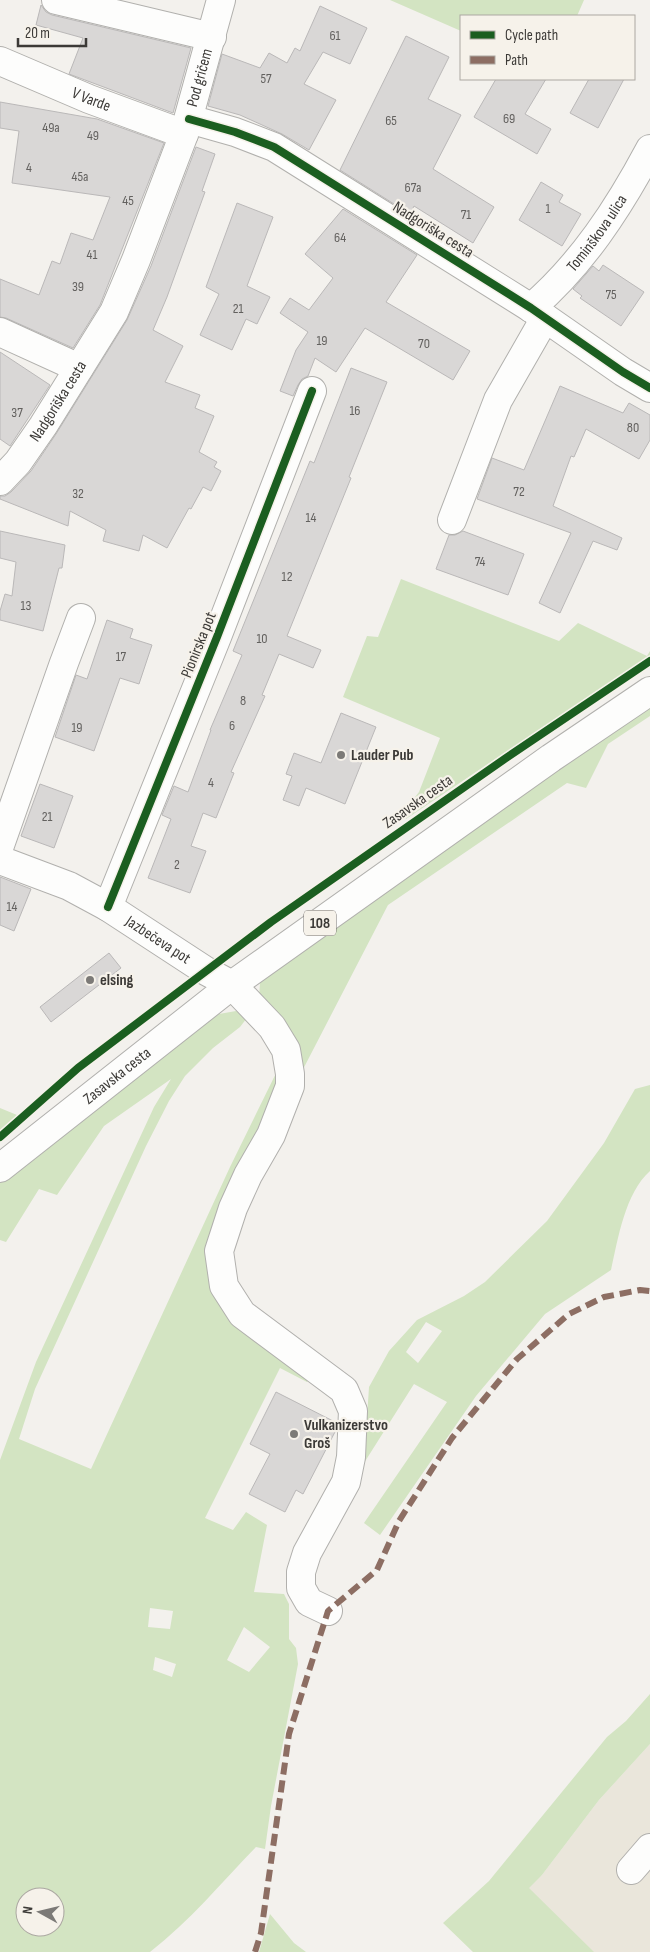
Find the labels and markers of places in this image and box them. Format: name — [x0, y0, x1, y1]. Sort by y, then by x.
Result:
place label: Lauder Pub — [351, 746, 413, 765]
marker: Lauder Pub — [335, 749, 347, 761]
place label: elsing — [100, 971, 134, 990]
marker: elsing — [84, 974, 96, 986]
place label: Vulkanizerstvo Groš — [304, 1416, 388, 1453]
marker: Vulkanizerstvo Groš — [288, 1428, 300, 1440]

